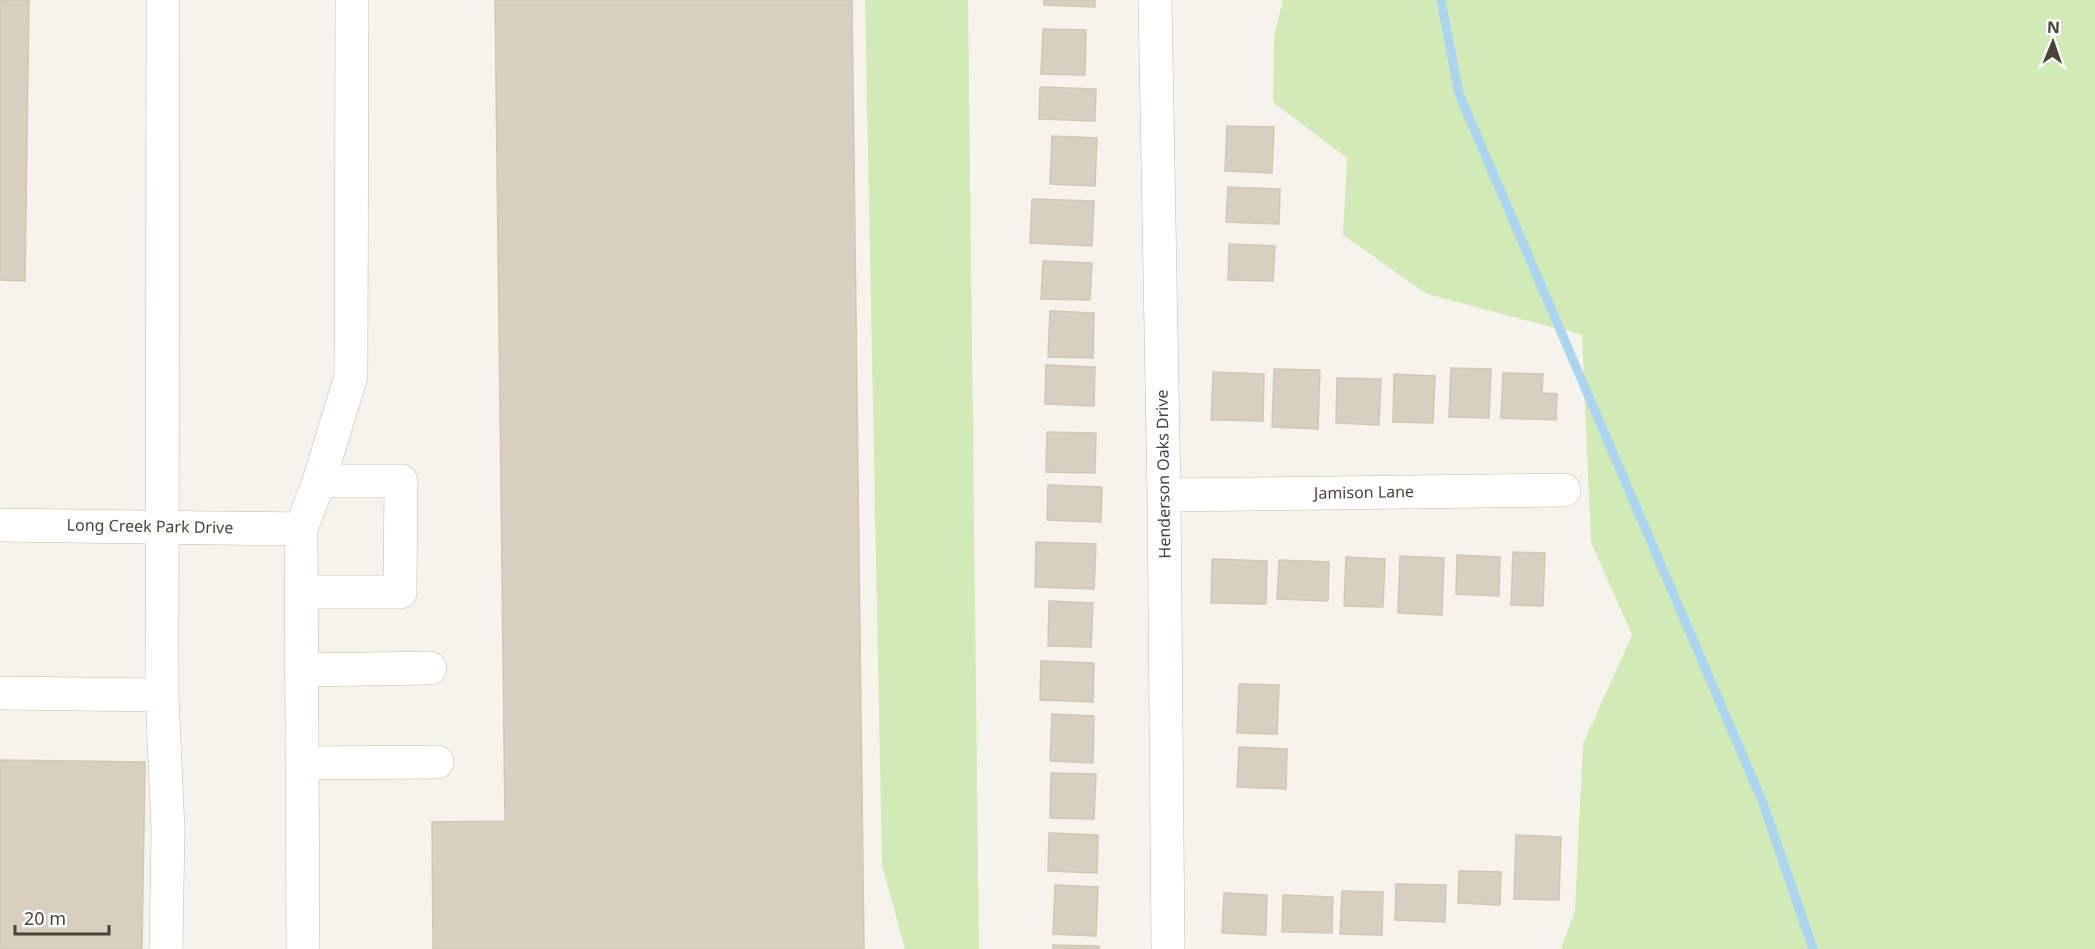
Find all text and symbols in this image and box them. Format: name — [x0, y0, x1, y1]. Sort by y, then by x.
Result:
north arrow — [2023, 12, 2083, 72]
text: N — [2047, 16, 2060, 38]
street label: Henderson Oaks Drive — [1151, 389, 1175, 559]
street label: Jamison Lane — [1312, 480, 1414, 504]
street label: Long Creek Park Drive — [67, 514, 233, 538]
scale bar — [15, 898, 110, 936]
text: 20 m — [24, 906, 66, 930]

